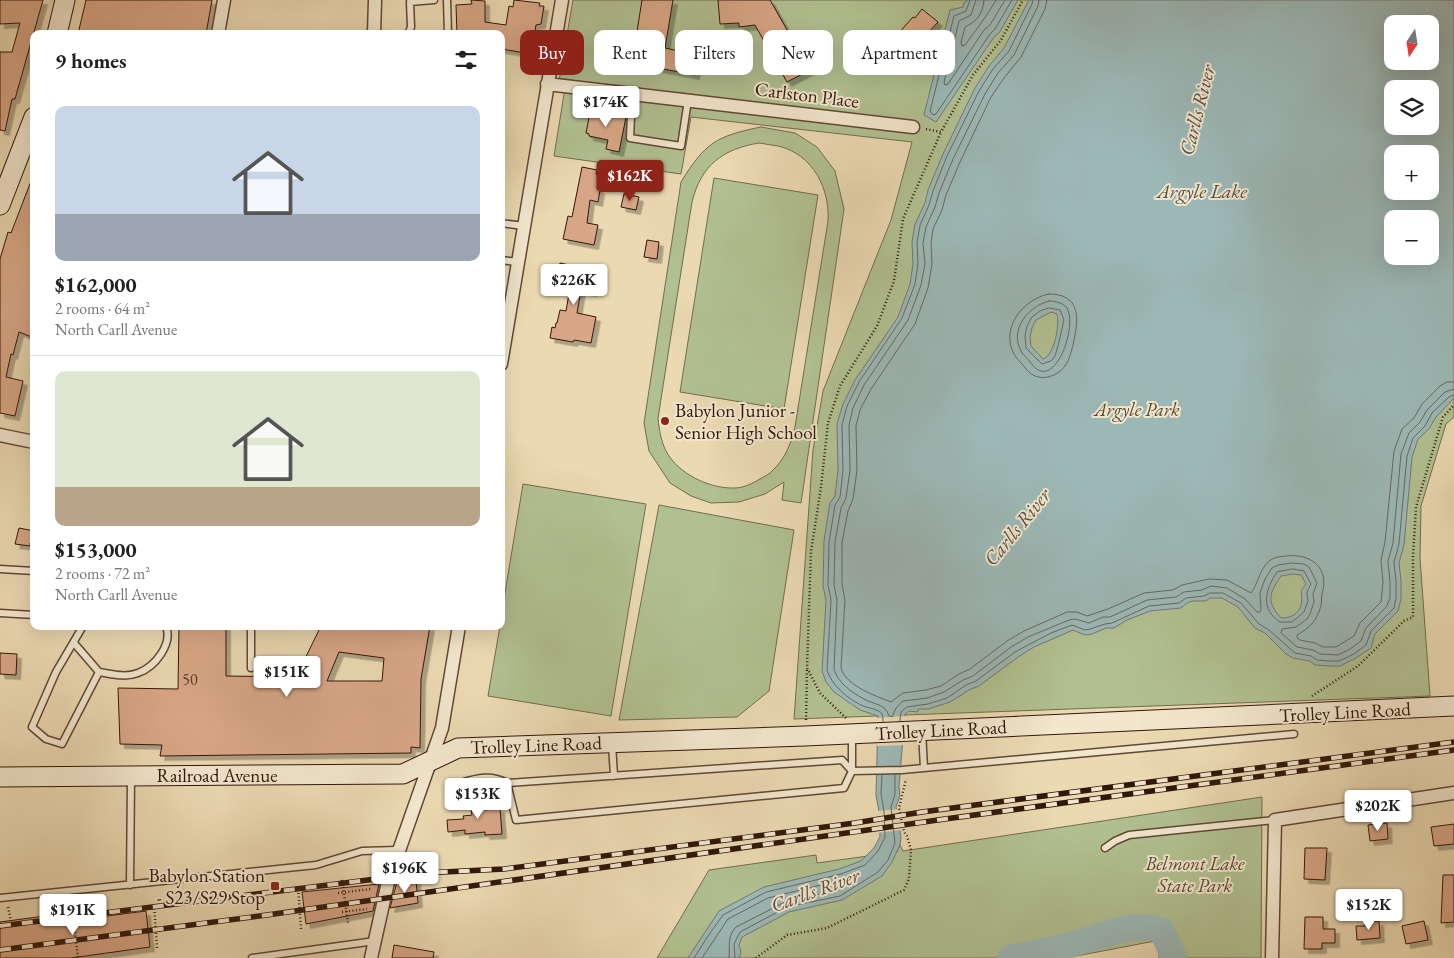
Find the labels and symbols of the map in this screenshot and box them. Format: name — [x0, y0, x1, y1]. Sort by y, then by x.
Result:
north arrow — [1384, 15, 1439, 70]
water label: Carlls River — [1173, 61, 1221, 158]
street label: Carlston Place — [754, 76, 860, 114]
pin: $174K — [571, 86, 641, 128]
pin: $162K — [595, 160, 665, 202]
water label: Argyle Lake — [1155, 178, 1247, 204]
pin: $226K — [539, 264, 609, 306]
park label: Argyle Park — [1092, 397, 1180, 422]
place label: Babylon Junior - Senior High School — [675, 398, 817, 445]
marker: Babylon Junior - Senior High School — [659, 415, 671, 427]
water label: Carlls River — [978, 482, 1057, 571]
pin: $151K — [252, 656, 322, 698]
house number: 50 — [182, 669, 198, 690]
street label: Trolley Line Road — [1279, 696, 1412, 728]
street label: Trolley Line Road — [875, 714, 1008, 746]
street label: Trolley Line Road — [470, 730, 603, 760]
street label: Railroad Avenue — [156, 763, 278, 788]
pin: $153K — [443, 778, 513, 820]
pin: $202K — [1343, 790, 1413, 832]
park label: Belmont Lake State Park — [1144, 851, 1245, 898]
pin: $196K — [370, 852, 440, 894]
water label: Carlls River — [767, 861, 864, 918]
place label: Babylon Station - S23/S29 Stop — [148, 863, 265, 910]
marker: Babylon Station - S23/S29 Stop — [269, 880, 281, 892]
pin: $152K — [1334, 888, 1404, 931]
pin: $191K — [38, 894, 108, 936]

